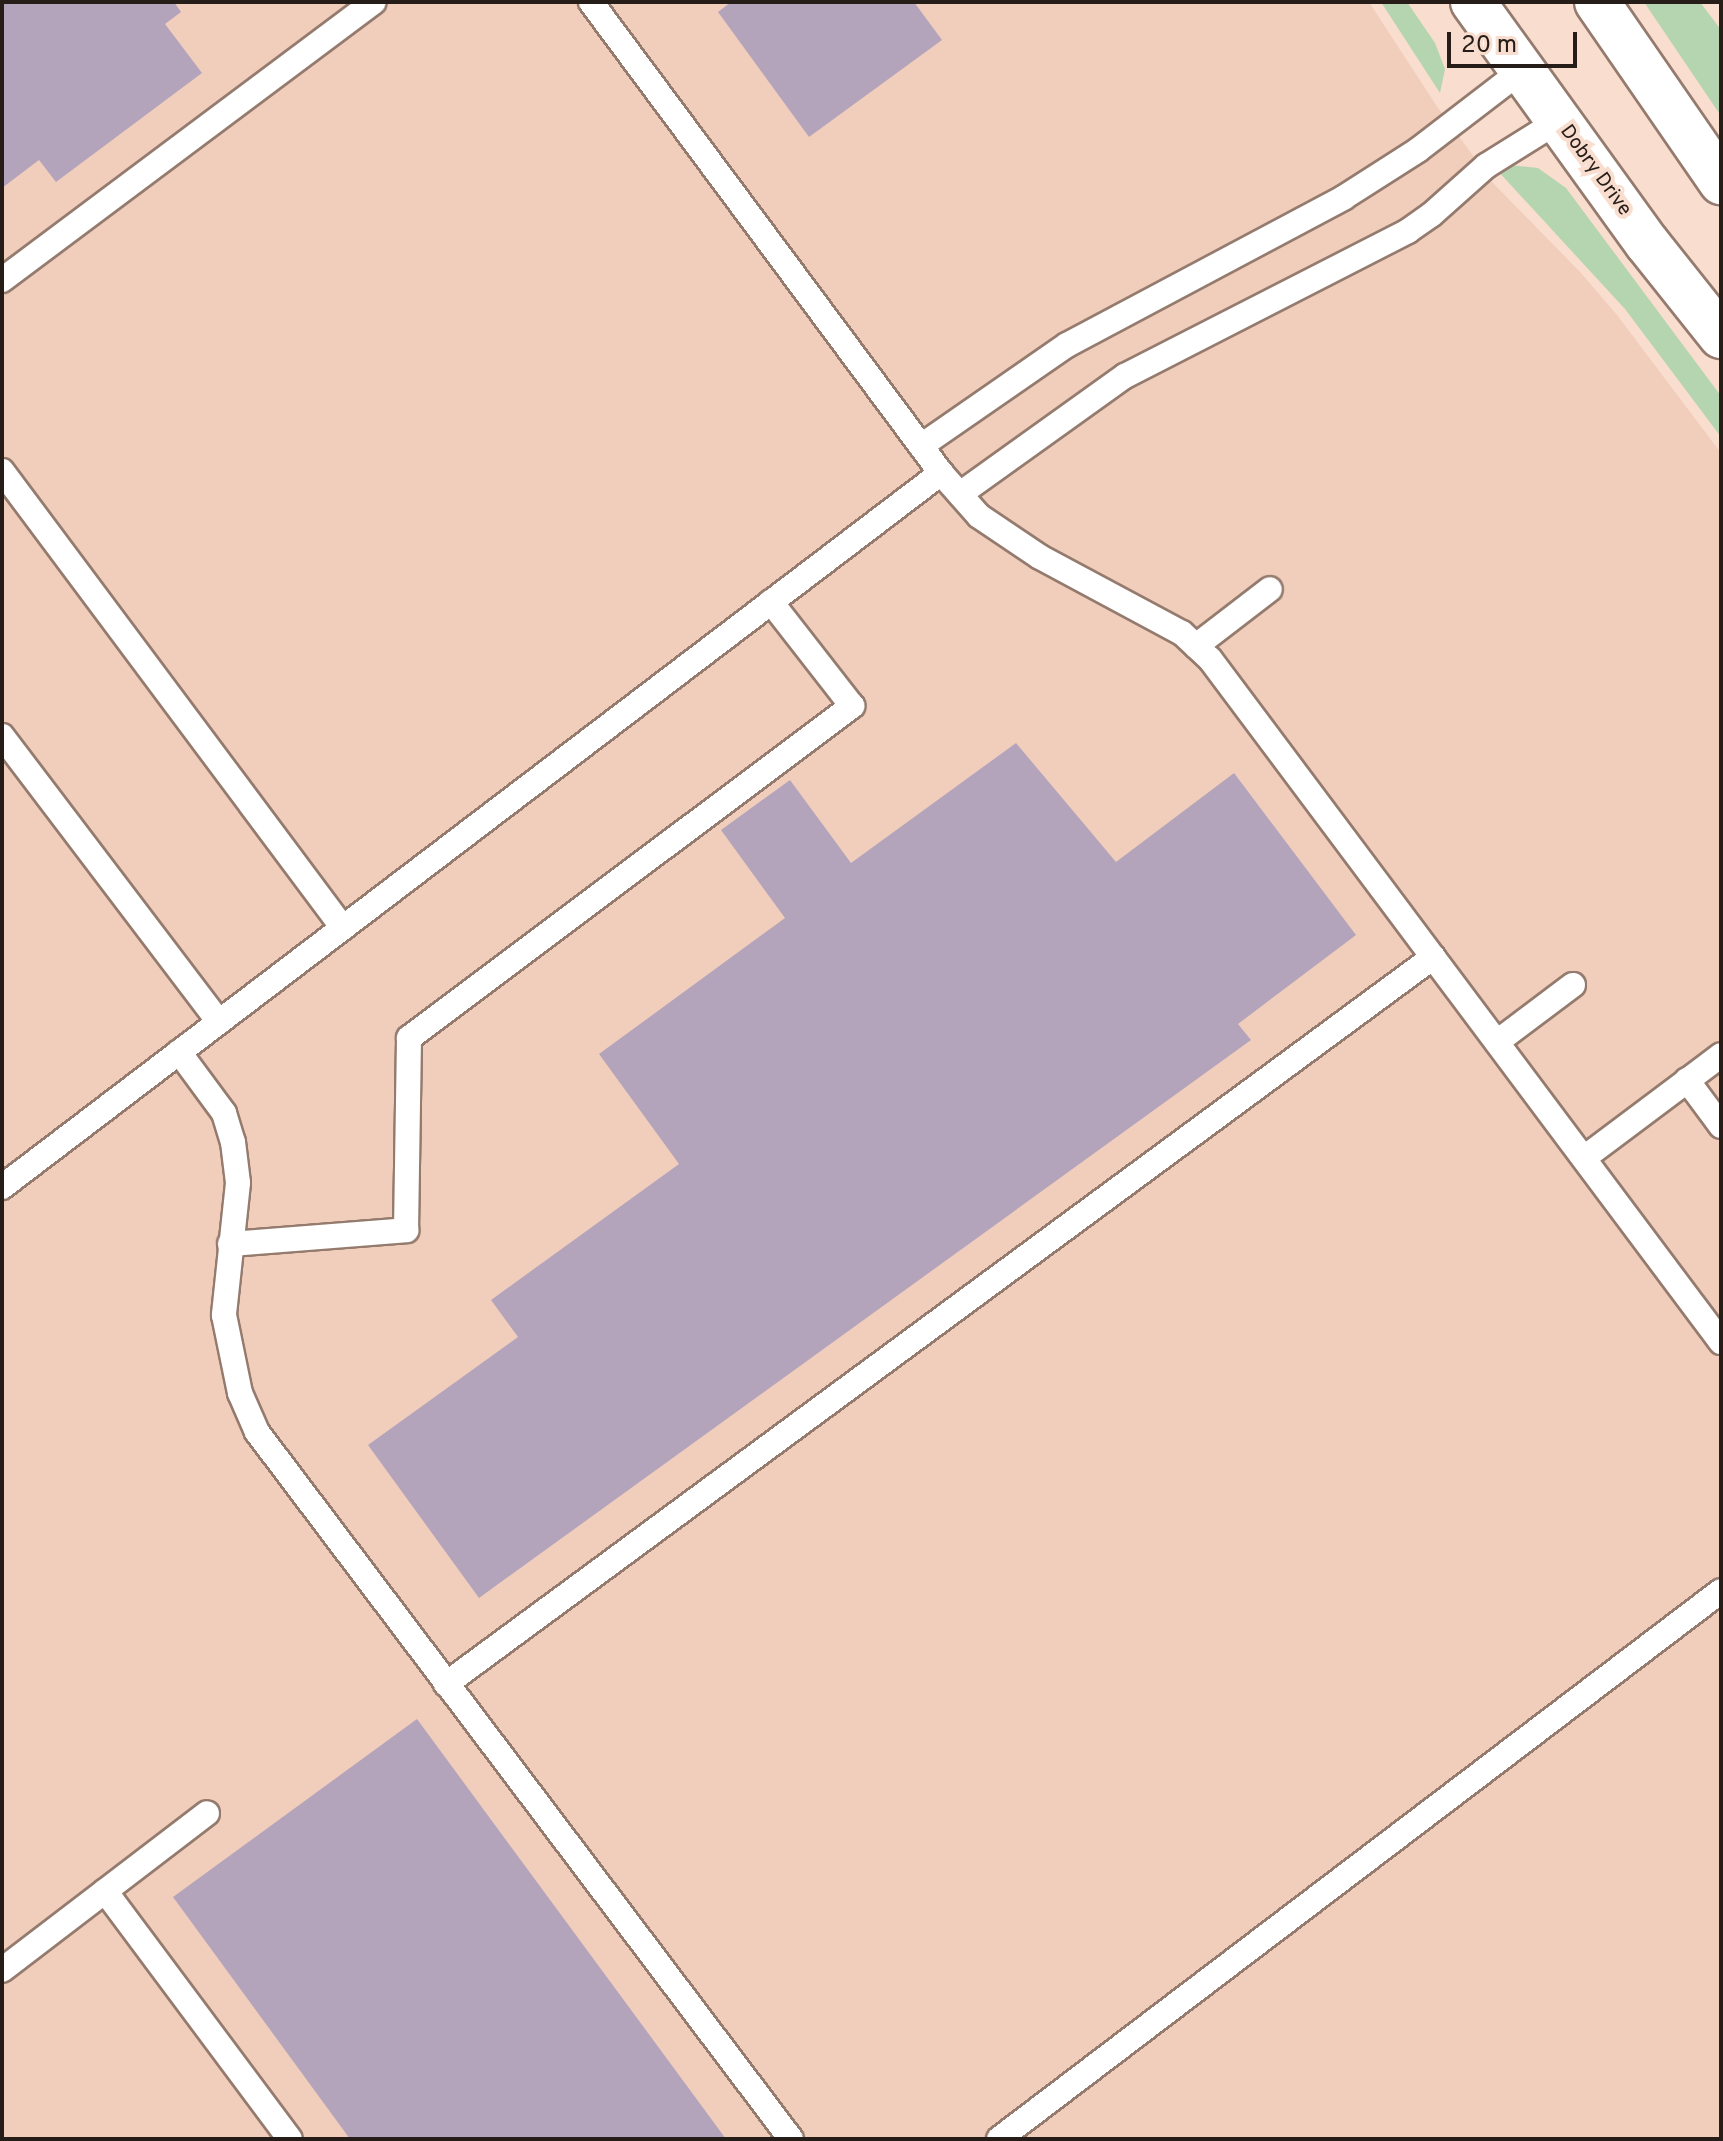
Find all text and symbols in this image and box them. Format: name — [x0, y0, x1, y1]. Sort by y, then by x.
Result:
scale bar — [1451, 16, 1581, 66]
text: 20 m — [1461, 31, 1517, 61]
street label: Dobry Drive — [1554, 121, 1636, 221]

